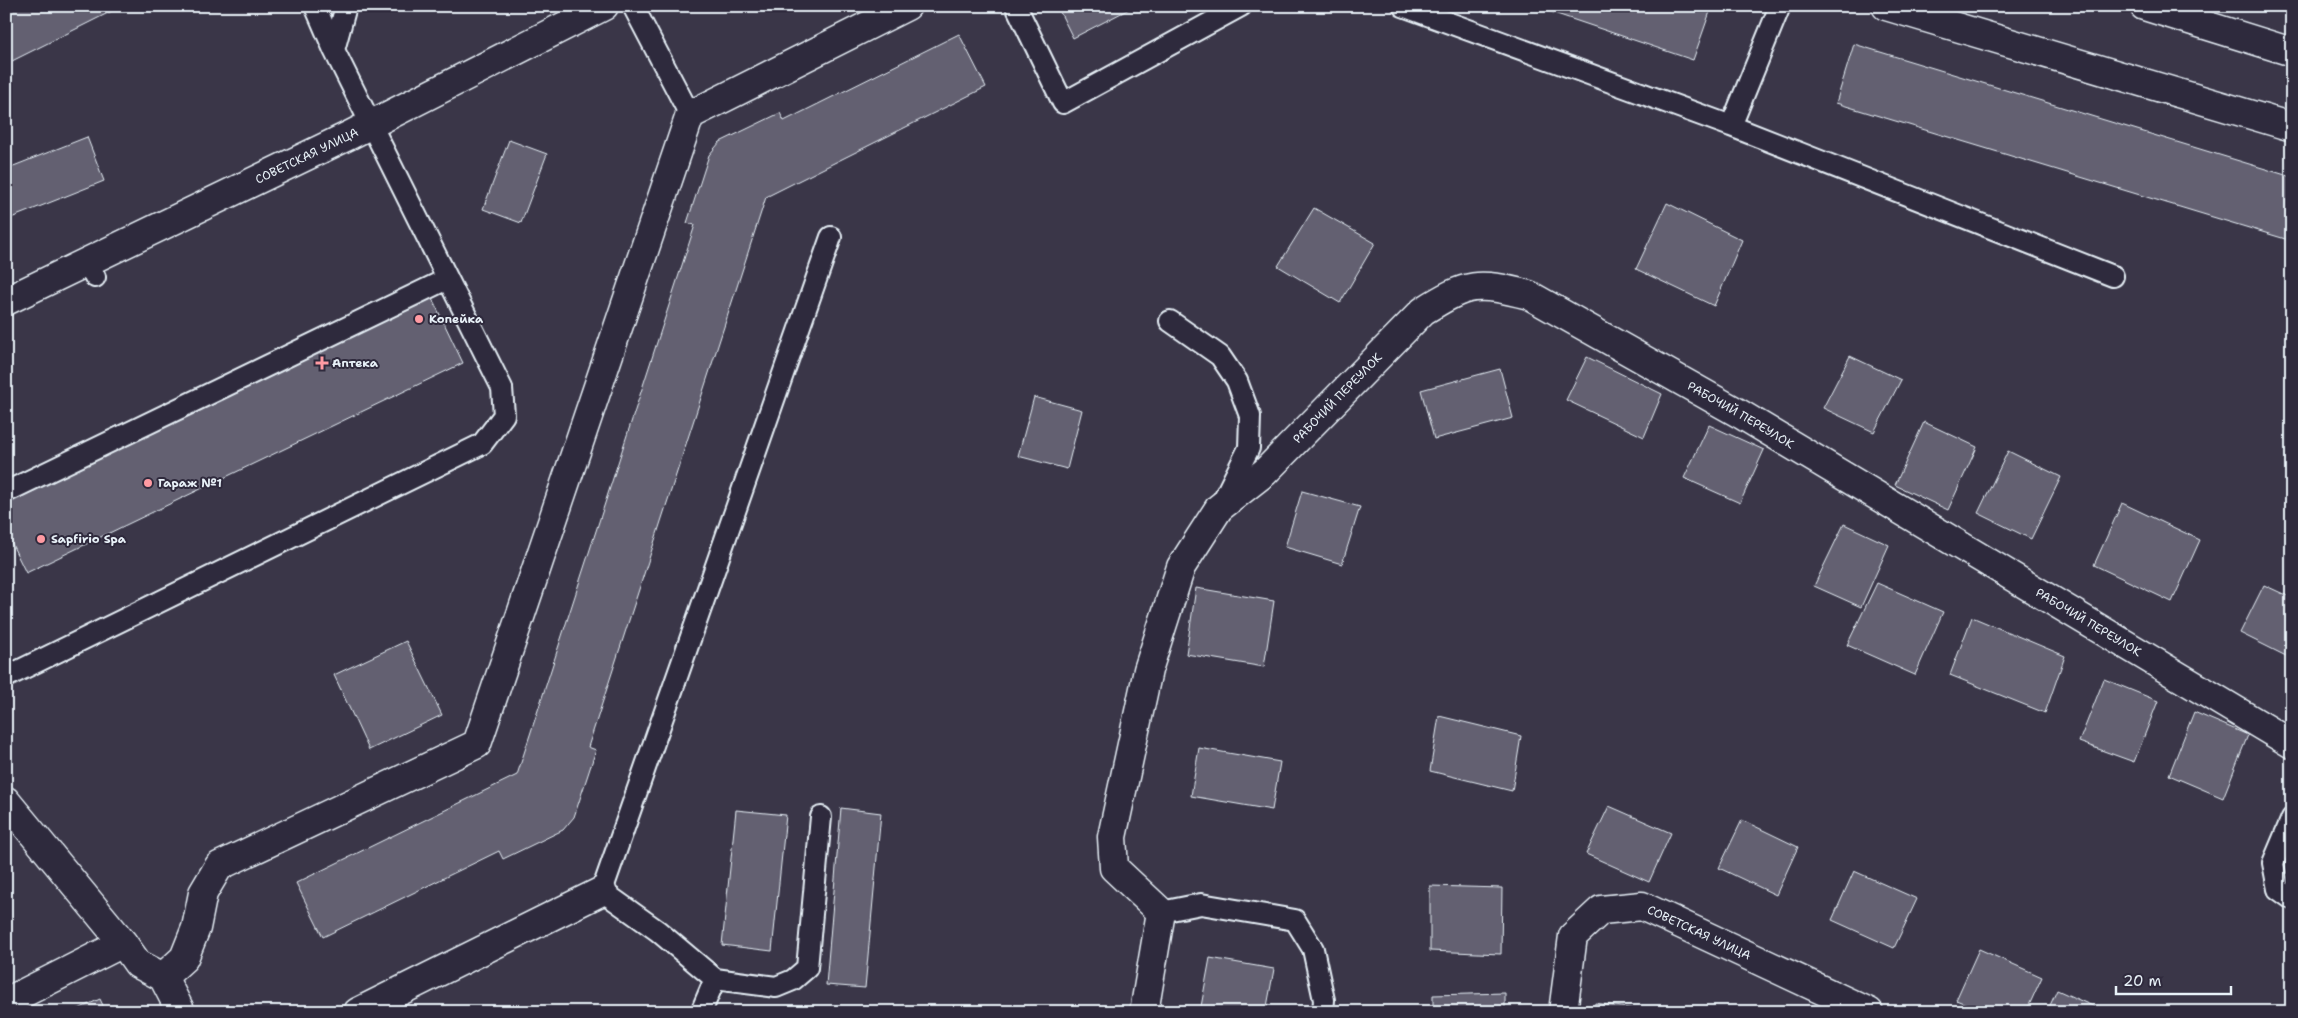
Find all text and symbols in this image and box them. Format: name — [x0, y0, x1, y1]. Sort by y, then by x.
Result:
street label: СОВЕТСКАЯ УЛИЦА — [253, 124, 361, 188]
place label: Копейка — [429, 311, 484, 327]
marker: Копейка — [413, 313, 425, 325]
street label: РАБОЧИЙ ПЕРЕУЛОК — [1289, 349, 1386, 447]
place label: Аптека — [332, 355, 379, 371]
marker: Аптека — [316, 357, 328, 369]
street label: РАБОЧИЙ ПЕРЕУЛОК — [1685, 378, 1797, 452]
place label: Гараж №1 — [158, 475, 222, 491]
marker: Гараж №1 — [142, 477, 154, 489]
place label: Sapfirio Spa — [51, 531, 127, 547]
marker: Sapfirio Spa — [35, 533, 47, 545]
street label: РАБОЧИЙ ПЕРЕУЛОК — [2033, 584, 2145, 660]
street label: СОВЕТСКАЯ УЛИЦА — [1645, 902, 1754, 964]
scale bar — [2116, 963, 2230, 995]
text: 20 m — [2123, 971, 2162, 991]

